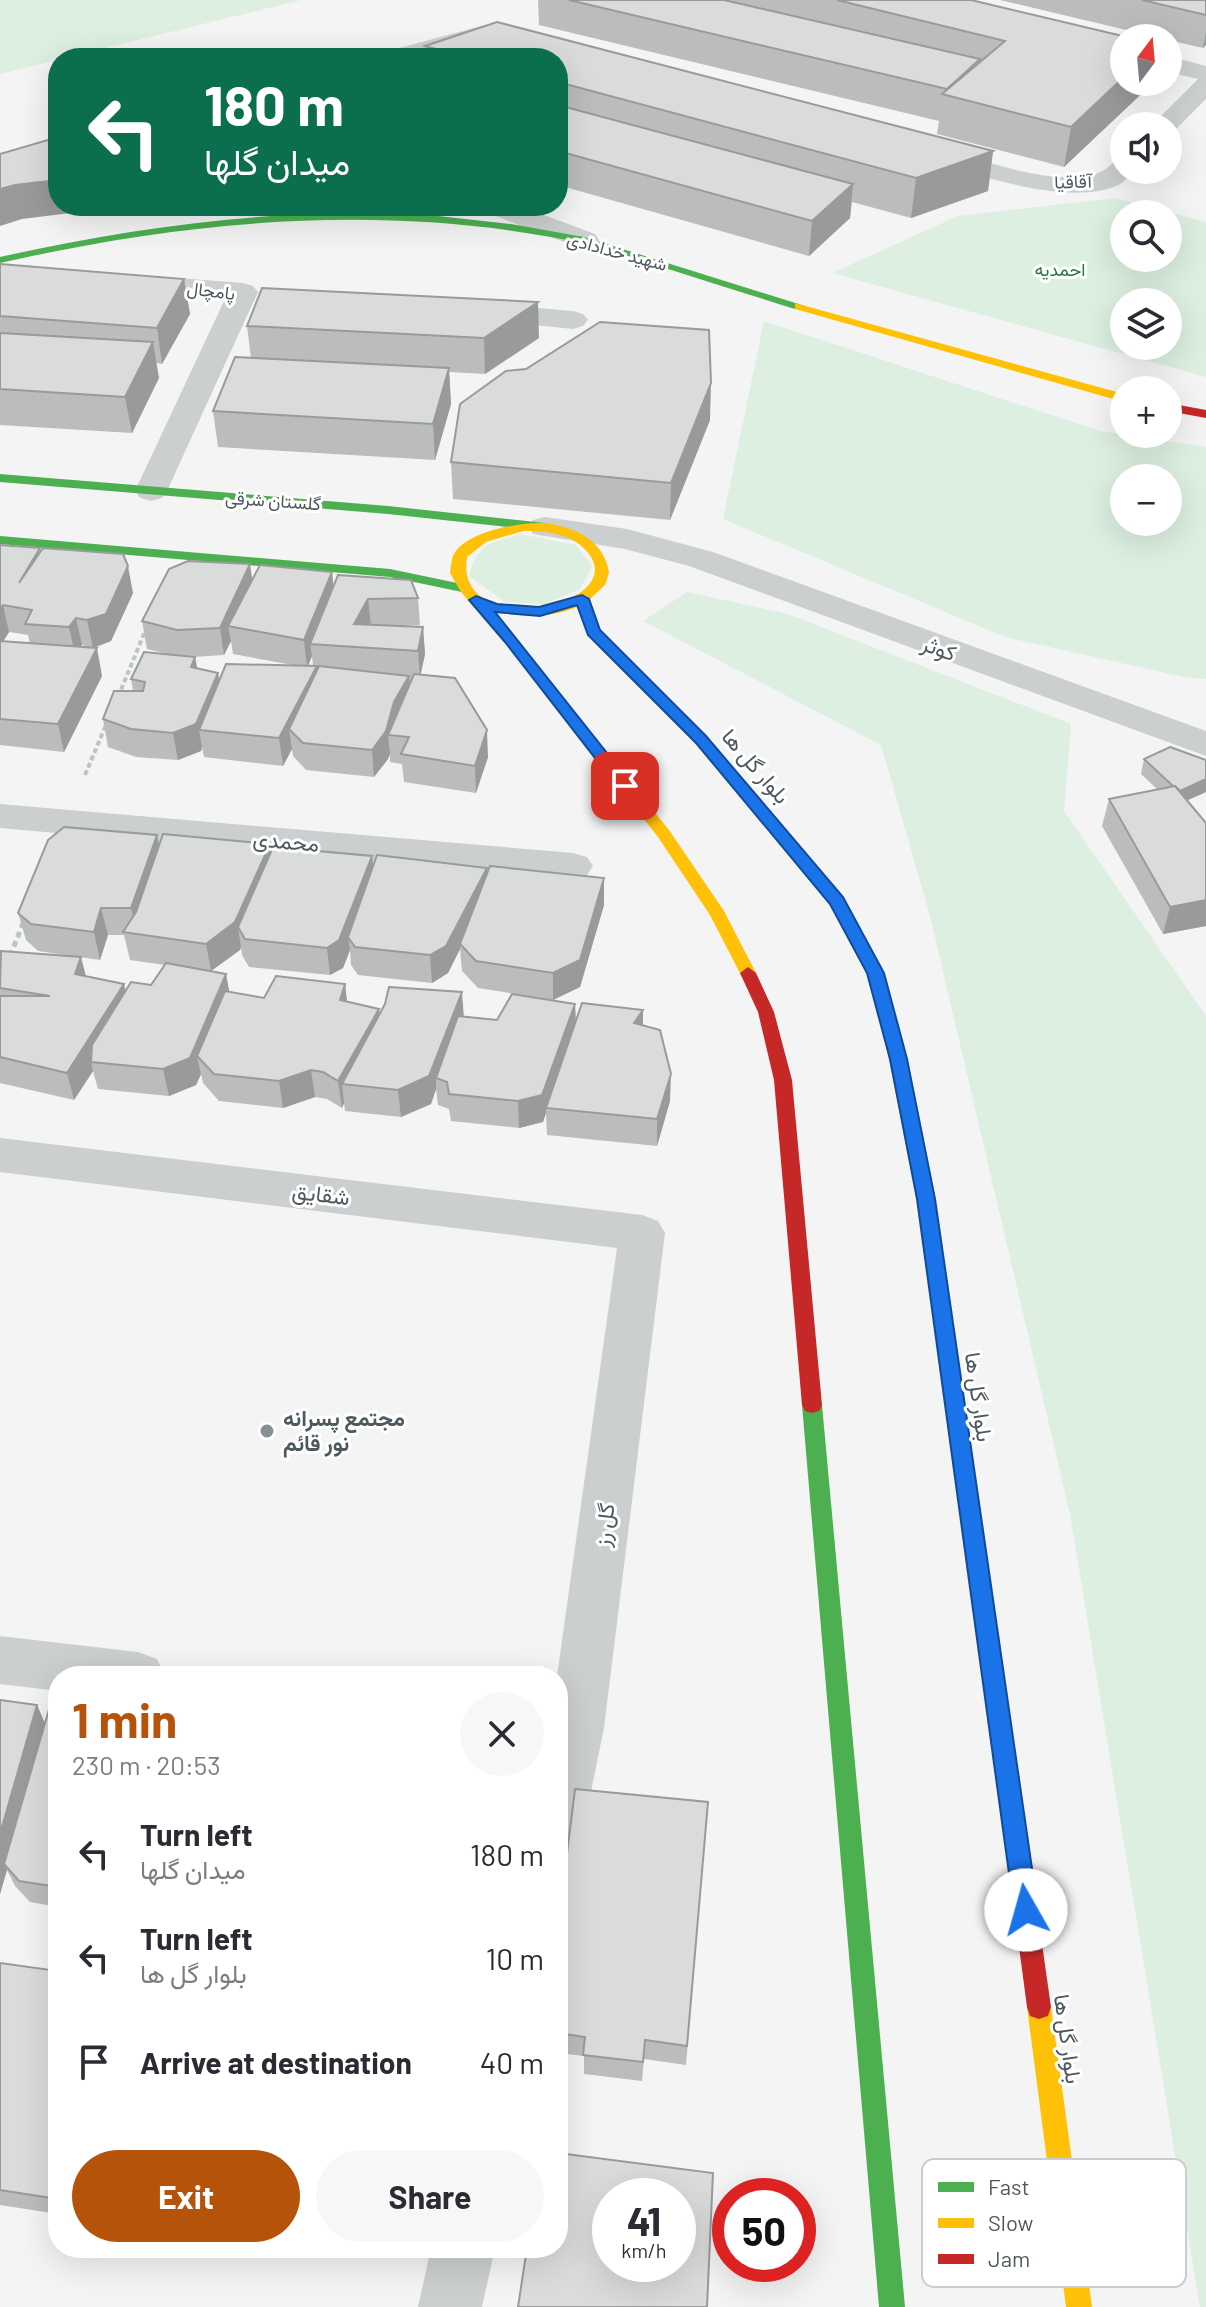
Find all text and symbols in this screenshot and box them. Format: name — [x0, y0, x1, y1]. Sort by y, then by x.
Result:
north arrow — [1110, 24, 1182, 96]
map controls — [1110, 24, 1182, 536]
text: 180 m — [204, 70, 344, 137]
icon: left — [72, 80, 176, 184]
button: sound — [1110, 112, 1182, 184]
text: میدان گلها — [204, 139, 350, 182]
street label: آقاقیا — [1054, 169, 1094, 193]
button: search — [1110, 200, 1182, 272]
street label: شهید خدادادی — [565, 227, 670, 276]
park label: احمدیه — [1034, 258, 1086, 280]
street label: پامچال — [186, 276, 236, 306]
button: layers — [1110, 288, 1182, 360]
button: + — [1110, 376, 1182, 448]
button: − — [1110, 464, 1182, 536]
street label: گلستان شرقی — [224, 486, 322, 515]
street label: کوثر — [917, 629, 960, 667]
street label: بلوار گل ها — [716, 723, 796, 809]
pin — [591, 752, 659, 820]
icon: arrive — [603, 764, 647, 808]
street label: محمدی — [252, 824, 320, 858]
street label: شقایق — [291, 1177, 351, 1211]
street label: بلوار گل ها — [959, 1350, 999, 1444]
place label: مجتمع پسرانه نور قائم — [283, 1404, 405, 1458]
marker: مجتمع پسرانه نور قائم — [258, 1422, 276, 1440]
street label: گل رز — [587, 1501, 621, 1549]
text: 1 min — [72, 1690, 177, 1748]
button: close — [460, 1692, 544, 1776]
text: 230 m · 20:53 — [72, 1749, 221, 1780]
text: Turn left — [140, 1816, 253, 1852]
icon: left — [72, 1832, 116, 1876]
text: 180 m — [470, 1836, 544, 1872]
text: میدان گلها — [140, 1853, 246, 1884]
position arrow — [984, 1868, 1068, 1952]
text: Turn left — [140, 1920, 253, 1956]
icon: left — [72, 1936, 116, 1980]
text: 10 m — [486, 1940, 544, 1976]
text: بلوار گل ها — [140, 1957, 247, 1988]
street label: بلوار گل ها — [1048, 1992, 1088, 2086]
icon: arrive — [72, 2040, 116, 2084]
text: Arrive at destination — [140, 2044, 412, 2080]
text: 40 m — [480, 2044, 544, 2080]
button: Exit — [72, 2150, 300, 2242]
button: Share — [316, 2150, 544, 2242]
legend — [922, 2159, 1186, 2287]
text: Fast — [988, 2173, 1030, 2199]
speed limit sign: 50 — [712, 2178, 816, 2282]
text: 41 — [627, 2196, 661, 2244]
text: Slow — [988, 2209, 1033, 2235]
text: km/h — [621, 2238, 667, 2262]
text: Jam — [988, 2245, 1030, 2271]

